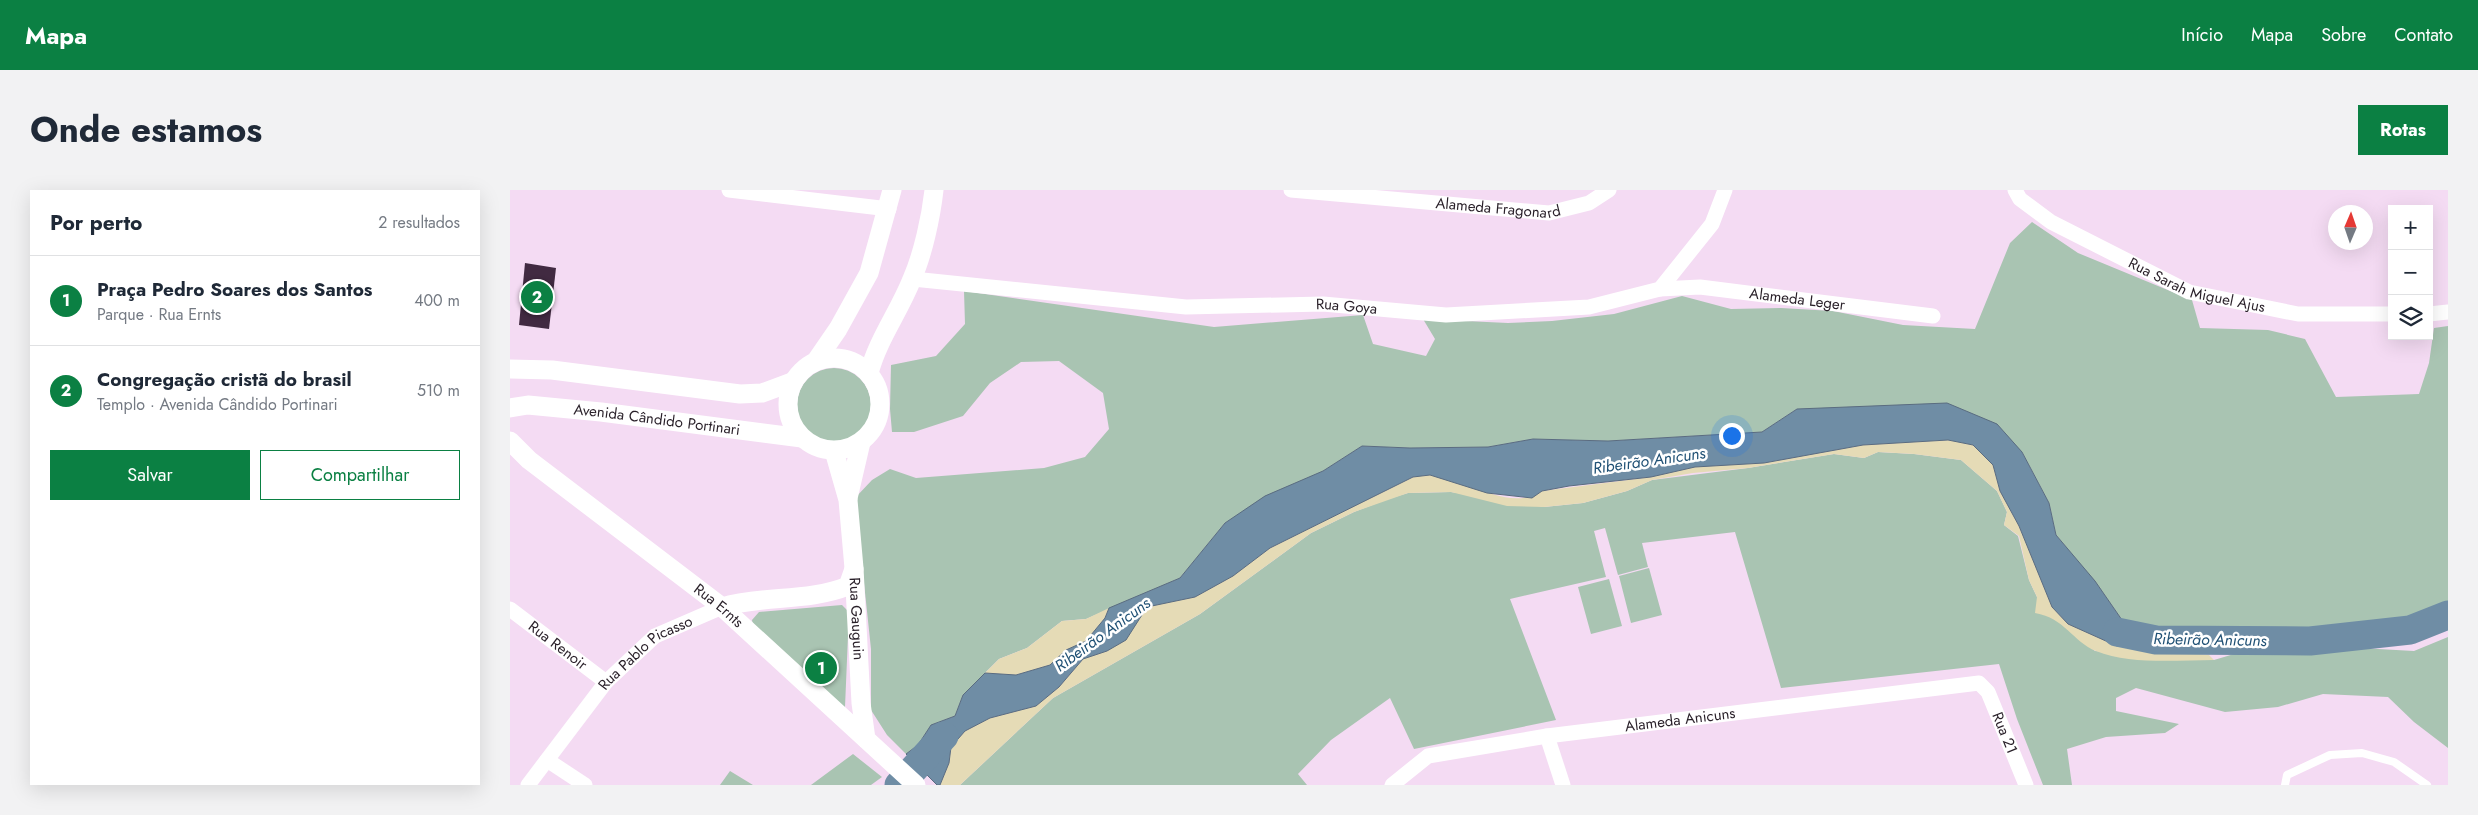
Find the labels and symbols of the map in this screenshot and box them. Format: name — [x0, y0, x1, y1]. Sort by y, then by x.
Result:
street label: Alameda Fragonard — [1435, 192, 1563, 224]
north arrow — [2328, 205, 2373, 250]
street label: Rua Sarah Miguel Ajus — [2125, 252, 2267, 318]
pin: 2 — [521, 278, 553, 316]
street label: Alameda Leger — [1748, 282, 1847, 316]
street label: Rua Goya — [1316, 293, 1378, 320]
street label: Avenida Cândido Portinari — [573, 398, 741, 441]
your location — [1719, 423, 1745, 449]
water label: Ribeirão Anicuns — [1591, 441, 1708, 480]
street label: Rua Gauguin — [843, 577, 870, 661]
street label: Rua Ernts — [689, 578, 749, 633]
water label: Ribeirão Anicuns — [1050, 591, 1156, 677]
street label: Rua Pablo Picasso — [593, 610, 696, 695]
street label: Rua Renoir — [524, 616, 593, 676]
water label: Ribeirão Anicuns — [2153, 627, 2268, 652]
pin: 1 — [805, 649, 837, 687]
street label: Alameda Anicuns — [1624, 702, 1737, 737]
street label: Rua 21 — [1986, 709, 2023, 757]

